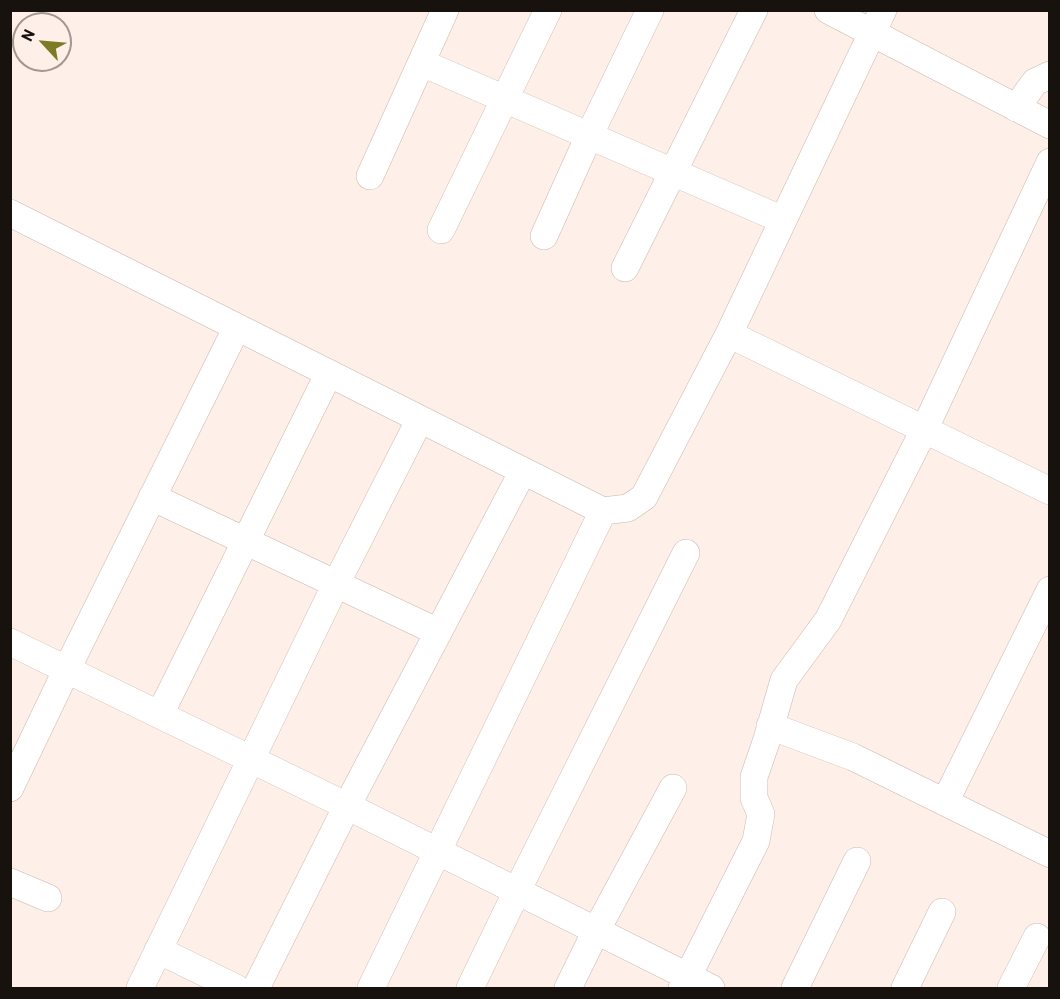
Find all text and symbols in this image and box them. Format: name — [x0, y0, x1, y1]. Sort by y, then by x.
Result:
north arrow — [12, 12, 72, 72]
text: N — [16, 26, 38, 44]

